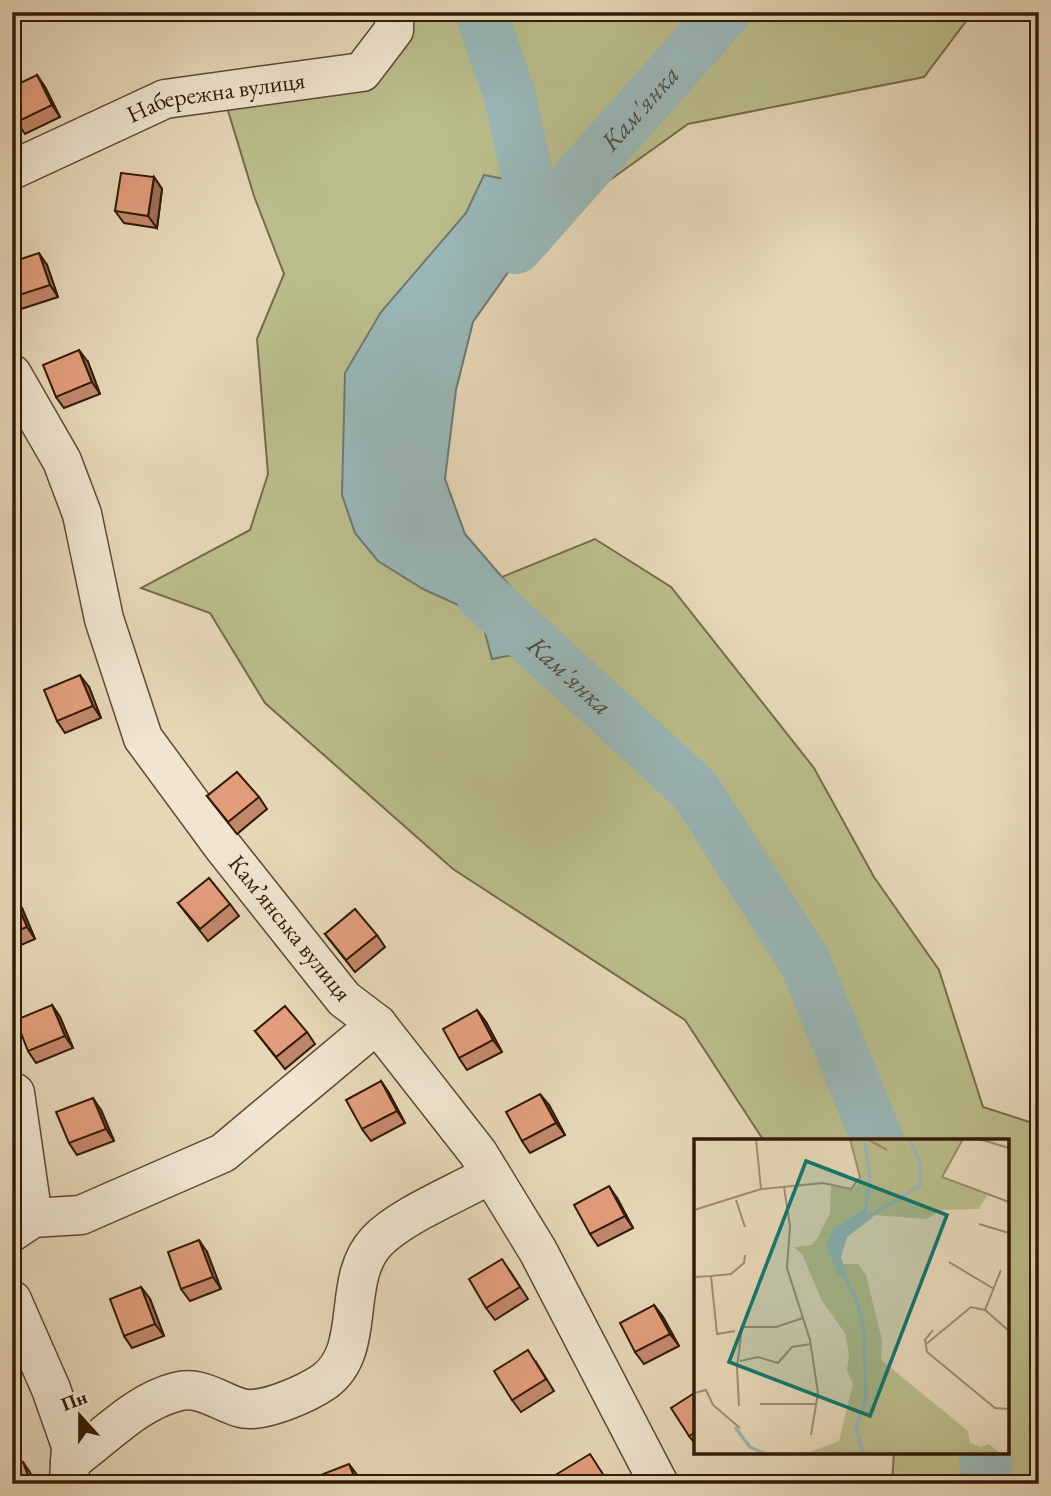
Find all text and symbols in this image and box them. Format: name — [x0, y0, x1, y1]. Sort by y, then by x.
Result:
water label: Кам'янка — [592, 58, 687, 159]
street label: Набережна вулиця — [122, 64, 307, 130]
water label: Кам'янка — [520, 627, 619, 723]
street label: Камʼянська вулиця — [222, 848, 359, 1007]
inset map — [694, 1139, 1009, 1454]
north arrow — [46, 1380, 116, 1450]
text: Пн — [57, 1384, 91, 1417]

